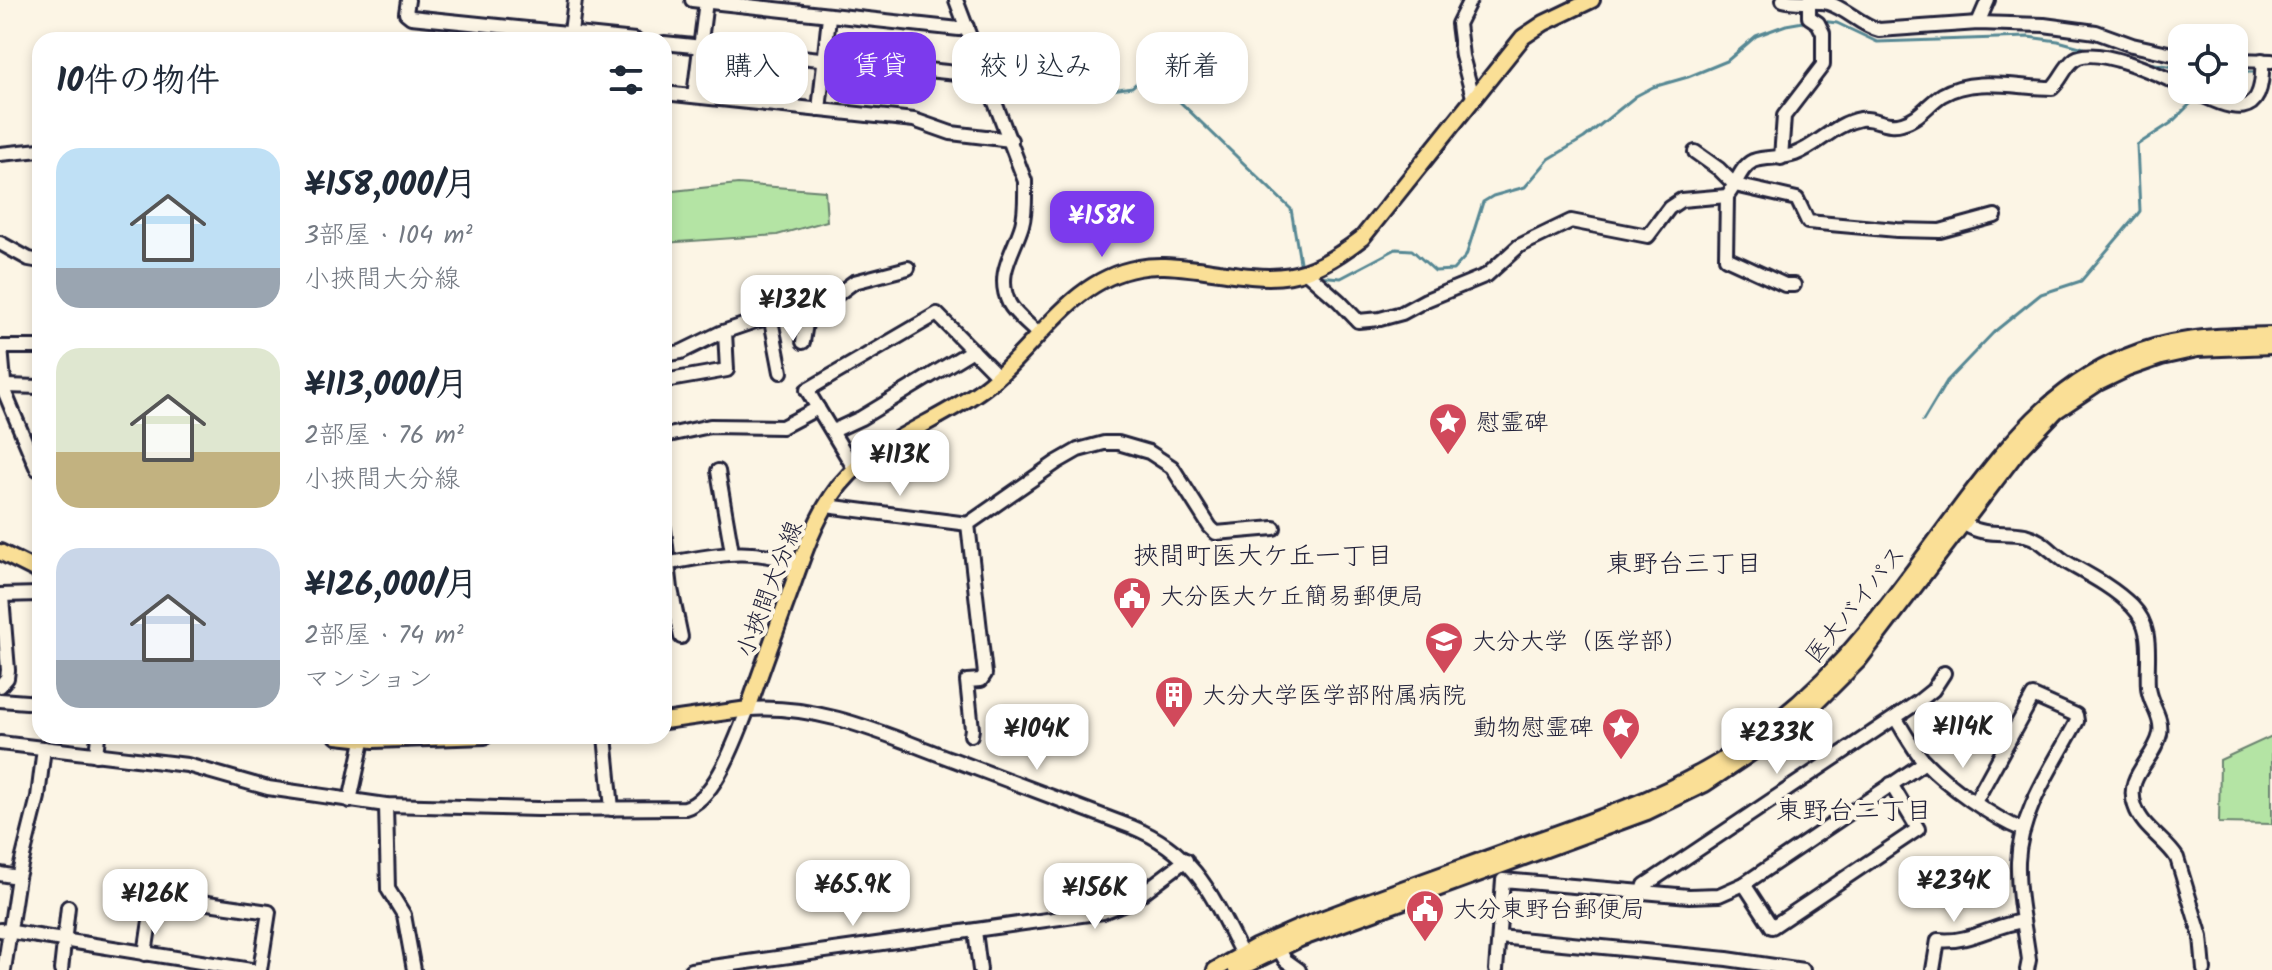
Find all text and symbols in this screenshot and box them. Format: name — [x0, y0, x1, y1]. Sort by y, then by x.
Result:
map controls — [2168, 24, 2248, 104]
button: locate — [2168, 24, 2248, 104]
chip: 購入 — [696, 32, 808, 104]
chip: 賃貸 — [824, 32, 936, 104]
chip: 絞り込み — [952, 32, 1120, 104]
chip: 新着 — [1136, 32, 1248, 104]
text: 10件の物件 — [56, 55, 220, 109]
icon: filters — [604, 58, 648, 102]
text: ¥158,000/月 — [304, 159, 477, 213]
icon: home — [120, 180, 216, 276]
pin: ¥158K — [1046, 191, 1158, 259]
text: ¥158K — [1068, 196, 1136, 238]
text: 3部屋 · 104 m² — [304, 215, 472, 257]
text: 小挾間大分線 — [304, 259, 460, 301]
pin: ¥132K — [737, 275, 849, 343]
text: ¥132K — [759, 280, 827, 322]
text: ¥113,000/月 — [304, 359, 469, 413]
icon: home — [120, 380, 216, 476]
place icon: 慰霊碑 — [1427, 401, 1469, 456]
place label: 慰霊碑 — [1476, 404, 1548, 443]
text: 2部屋 · 76 m² — [304, 415, 464, 457]
pin: ¥113K — [844, 430, 956, 498]
text: ¥113K — [869, 435, 931, 477]
text: 小挾間大分線 — [304, 459, 460, 501]
street label: 小挾間大分線 — [726, 515, 814, 664]
district label: 挾間町医大ケ丘一丁目 — [1133, 536, 1393, 578]
street label: 医大バイパス — [1796, 537, 1916, 673]
district label: 東野台三丁目 — [1606, 544, 1762, 586]
text: ¥126,000/月 — [304, 559, 478, 613]
public building icon: 大分医大ケ丘簡易郵便局 — [1111, 575, 1153, 630]
place label: 大分医大ケ丘簡易郵便局 — [1160, 578, 1424, 617]
icon: home — [120, 580, 216, 676]
text: 2部屋 · 74 m² — [304, 615, 464, 657]
school or university icon: 大分大学（医学部） — [1423, 620, 1465, 675]
place label: 大分大学（医学部） — [1472, 623, 1688, 662]
text: マンション — [304, 659, 433, 701]
building icon: 大分大学医学部附属病院 — [1153, 674, 1195, 729]
place label: 大分大学医学部附属病院 — [1202, 677, 1466, 716]
pin: ¥114K — [1907, 702, 2019, 770]
pin: ¥104K — [981, 704, 1093, 772]
place icon: 動物慰霊碑 — [1600, 706, 1642, 761]
text: ¥114K — [1932, 707, 1994, 749]
pin: ¥233K — [1721, 708, 1833, 776]
text: ¥104K — [1003, 709, 1071, 751]
place label: 動物慰霊碑 — [1473, 709, 1593, 748]
text: ¥233K — [1739, 713, 1815, 755]
district label: 東野台二丁目 — [1776, 791, 1932, 833]
pin: ¥234K — [1898, 856, 2010, 924]
pin: ¥65.9K — [788, 860, 918, 928]
text: ¥234K — [1916, 861, 1992, 903]
pin: ¥156K — [1039, 863, 1151, 931]
text: ¥65.9K — [814, 865, 892, 907]
text: ¥156K — [1062, 868, 1128, 910]
pin: ¥126K — [99, 869, 211, 937]
text: ¥126K — [121, 874, 189, 916]
public building icon: 大分東野台郵便局 — [1404, 888, 1446, 943]
place label: 大分東野台郵便局 — [1453, 891, 1645, 930]

